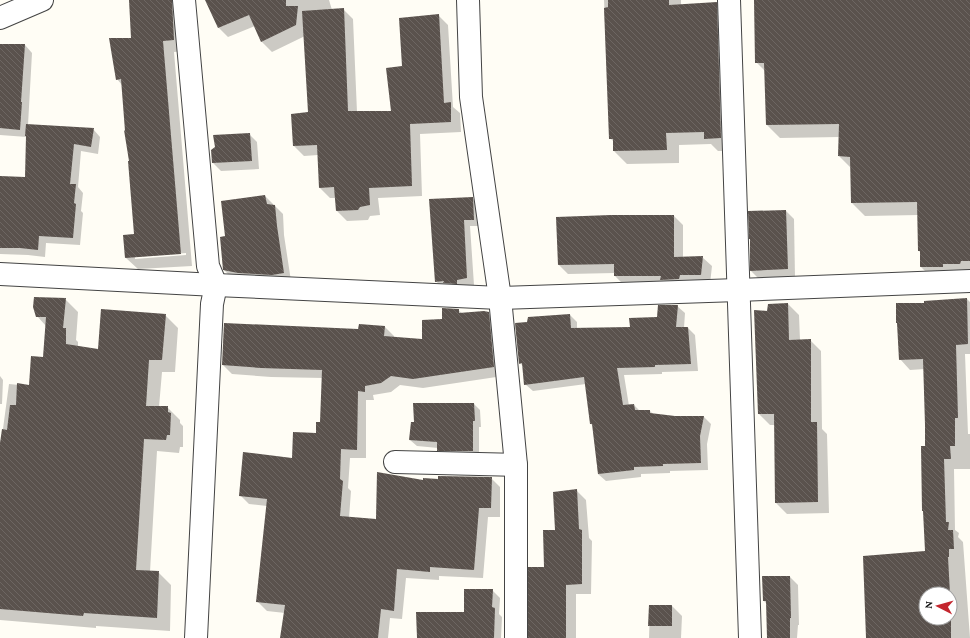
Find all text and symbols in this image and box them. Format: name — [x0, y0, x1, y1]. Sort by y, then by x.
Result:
north arrow — [918, 586, 958, 626]
text: N — [922, 600, 934, 609]

